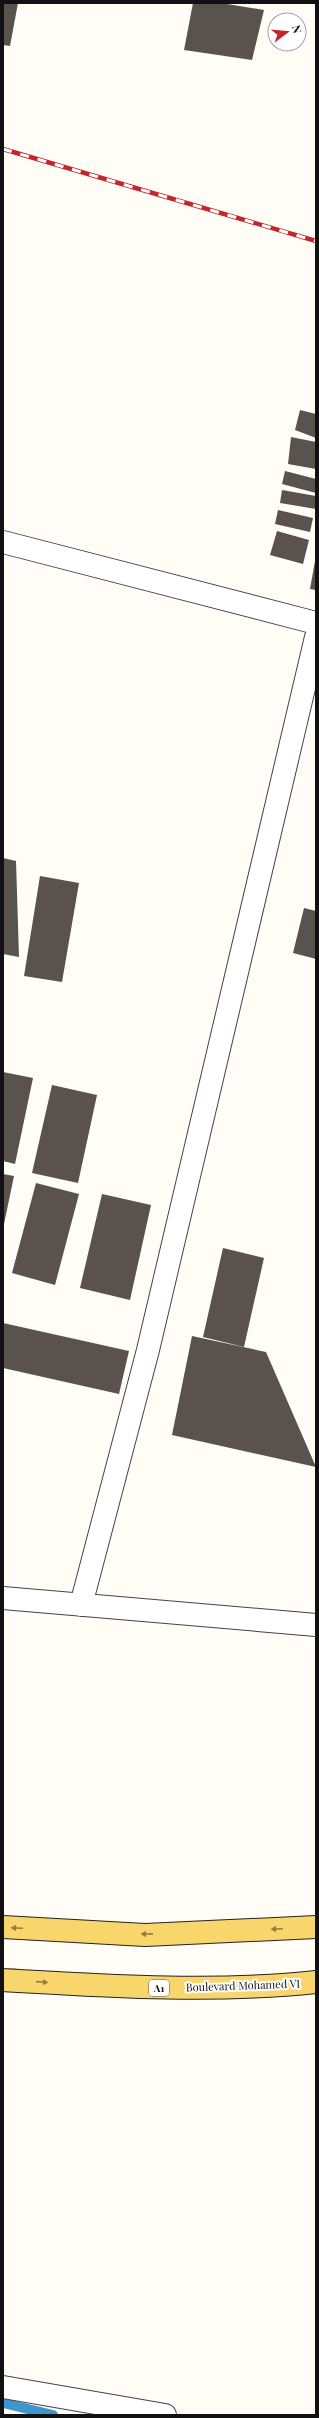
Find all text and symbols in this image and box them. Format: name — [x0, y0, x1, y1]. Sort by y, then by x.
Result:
north arrow — [267, 12, 307, 52]
text: N — [289, 23, 305, 35]
one-way arrow — [11, 1924, 23, 1931]
one-way arrow — [270, 1926, 283, 1932]
one-way arrow — [140, 1931, 153, 1937]
street label: Boulevard Mohamed VI — [186, 1975, 301, 1994]
one-way arrow — [36, 1979, 48, 1986]
road number: A1 — [149, 1980, 169, 1996]

